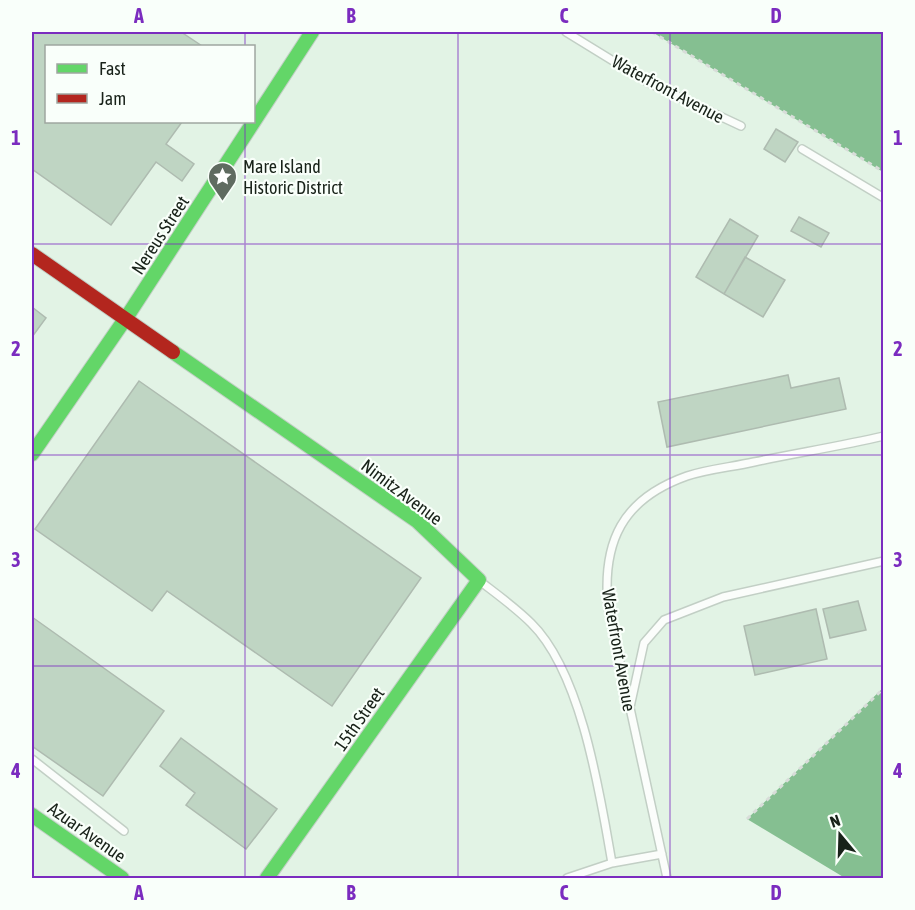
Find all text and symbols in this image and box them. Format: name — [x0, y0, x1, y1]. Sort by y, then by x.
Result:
text: A — [133, 4, 144, 27]
text: B — [346, 4, 356, 27]
text: C — [560, 4, 569, 27]
text: D — [770, 4, 782, 27]
legend — [45, 45, 255, 123]
street label: Waterfront Avenue — [608, 51, 728, 127]
text: Fast — [99, 58, 126, 79]
text: Jam — [99, 88, 126, 109]
text: 1 — [11, 126, 21, 149]
text: 1 — [893, 126, 903, 149]
place label: Mare Island Historic District — [243, 156, 343, 198]
place icon: Mare Island Historic District — [206, 160, 238, 202]
street label: Nereus Street — [127, 192, 193, 278]
text: 2 — [11, 337, 21, 360]
text: 2 — [893, 337, 903, 360]
street label: Nimitz Avenue — [357, 455, 447, 529]
text: 3 — [11, 548, 21, 571]
text: 3 — [893, 548, 903, 571]
street label: Waterfront Avenue — [598, 587, 640, 713]
street label: 15th Street — [330, 683, 388, 755]
text: 4 — [10, 759, 21, 782]
text: 4 — [892, 759, 903, 782]
street label: Azuar Avenue — [44, 798, 130, 866]
north arrow — [810, 805, 870, 865]
text: N — [828, 811, 843, 831]
text: A — [133, 881, 144, 904]
text: B — [346, 881, 356, 904]
text: C — [560, 881, 569, 904]
text: D — [770, 881, 782, 904]

